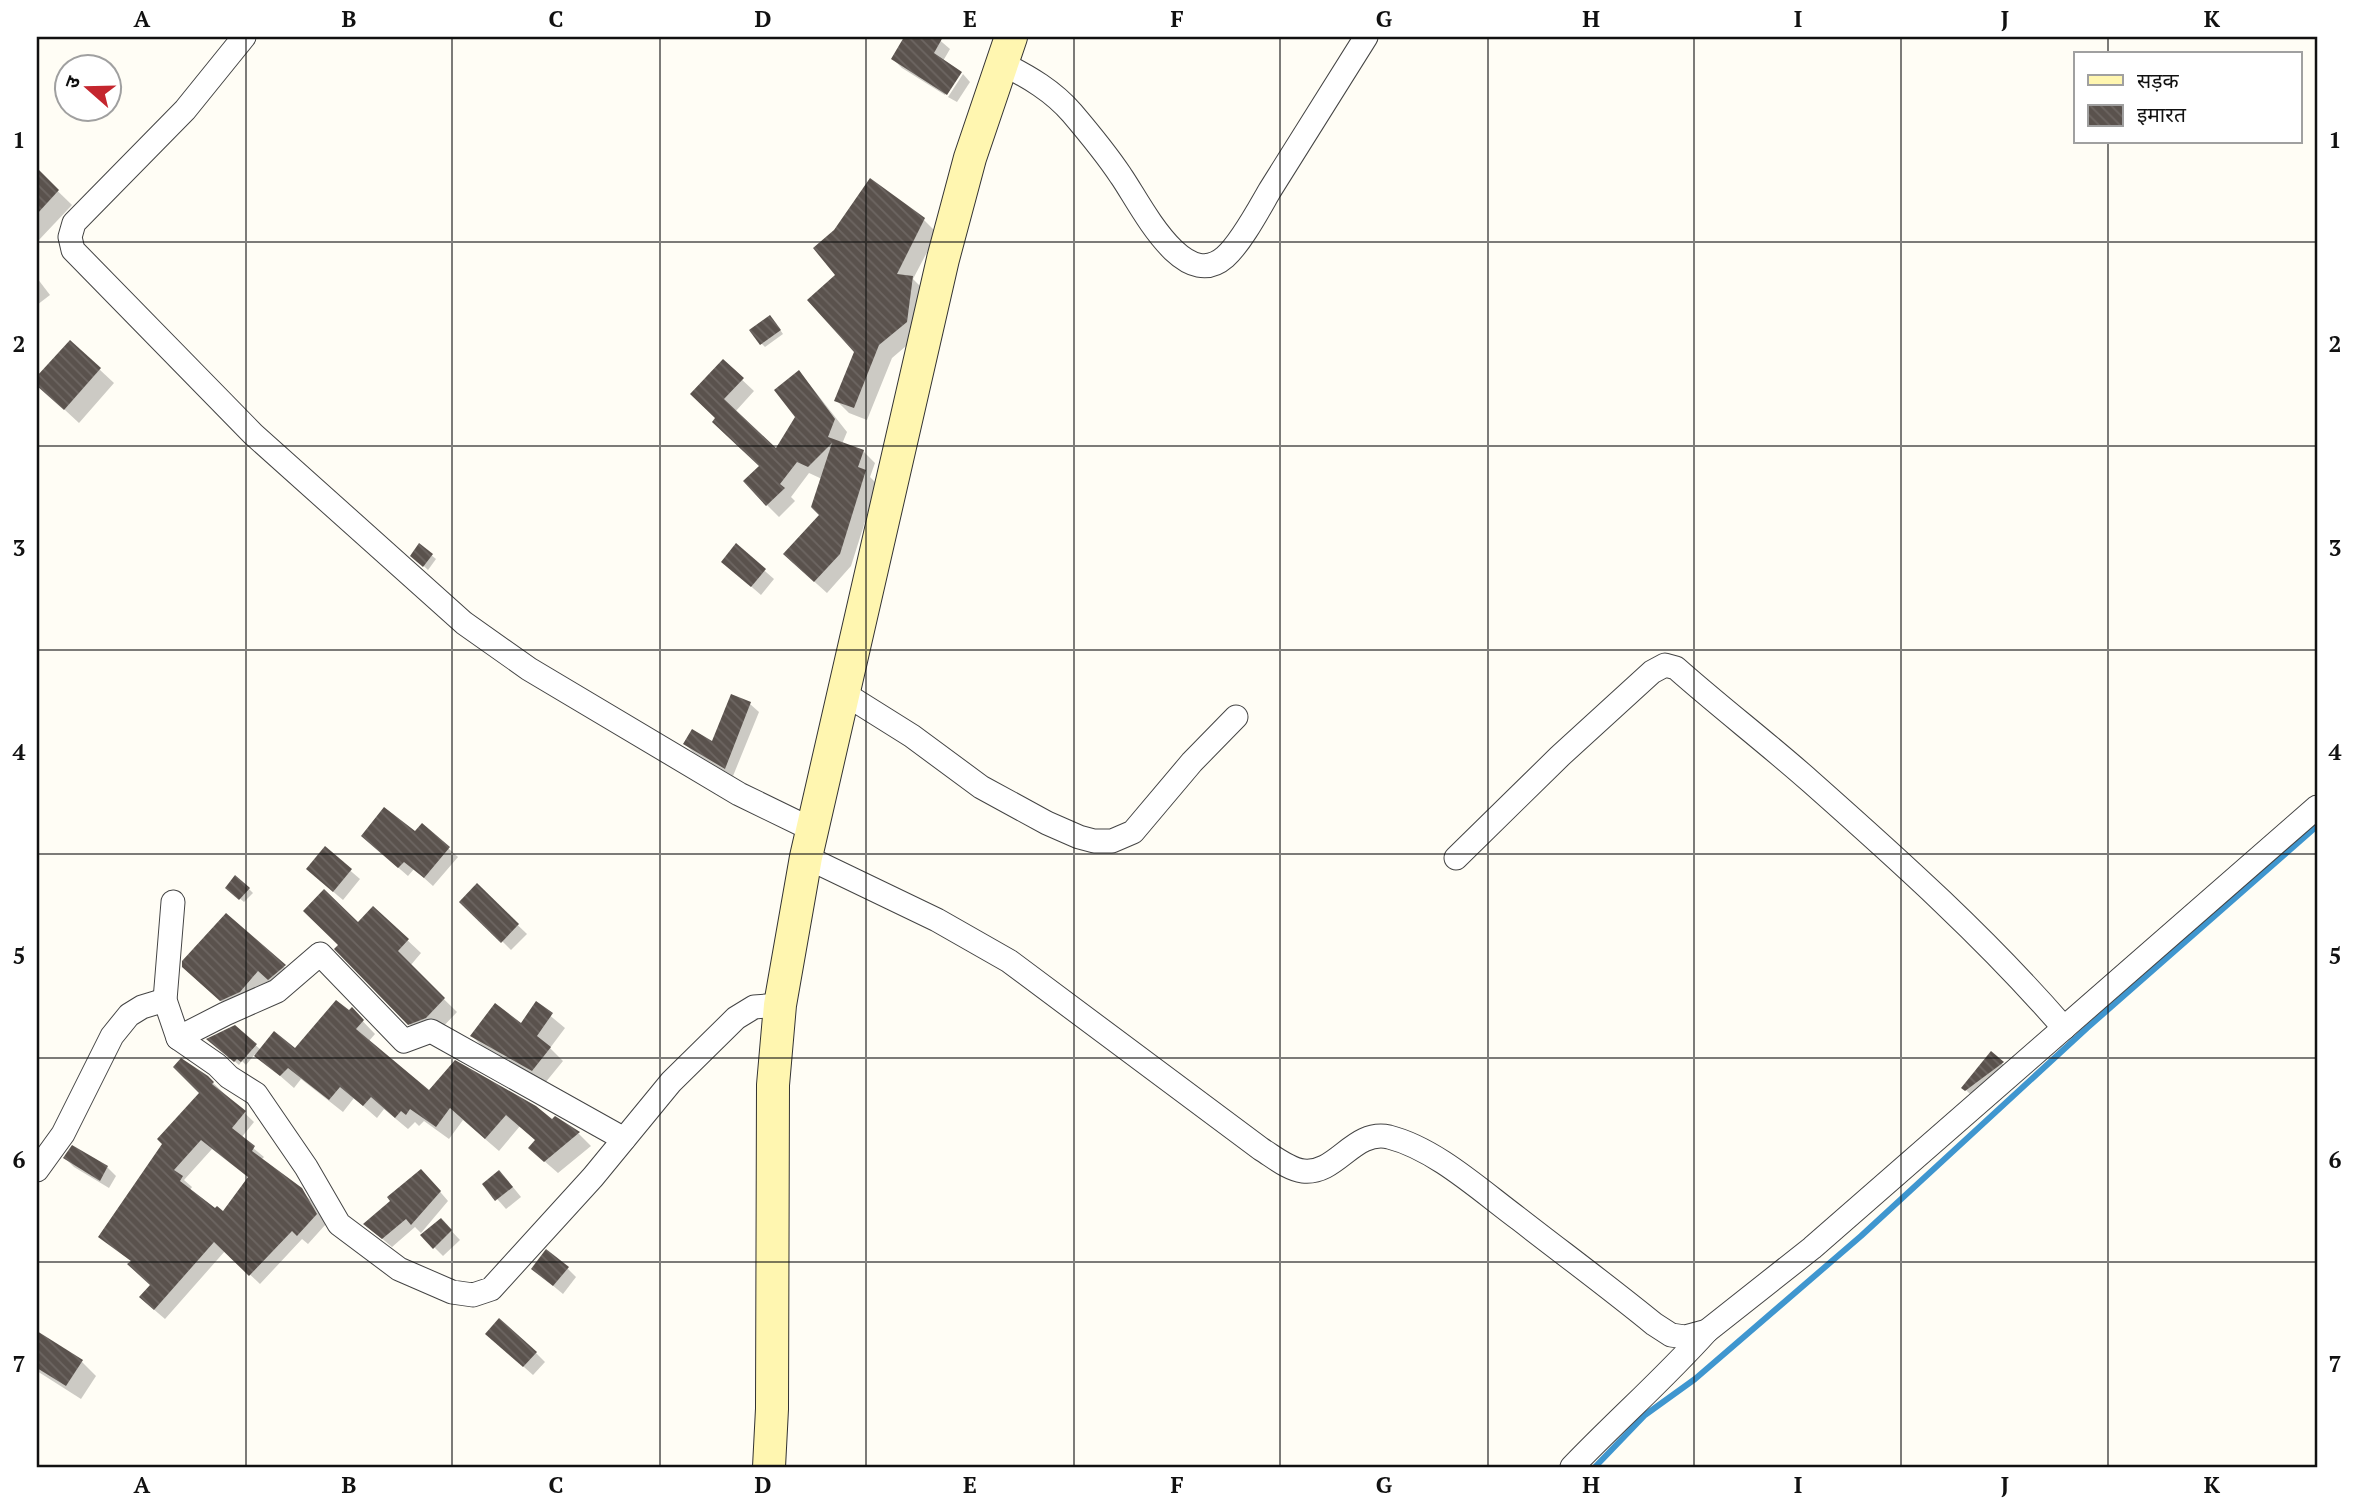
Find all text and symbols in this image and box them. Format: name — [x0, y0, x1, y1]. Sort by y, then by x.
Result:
text: A — [134, 3, 151, 34]
text: B — [342, 3, 357, 34]
text: C — [549, 3, 564, 34]
text: D — [755, 3, 772, 34]
text: E — [963, 3, 977, 34]
text: F — [1170, 3, 1184, 34]
text: G — [1376, 3, 1393, 34]
text: H — [1582, 3, 1600, 34]
text: I — [1794, 3, 1802, 34]
text: J — [2001, 3, 2009, 34]
text: K — [2204, 3, 2221, 34]
north arrow — [52, 52, 122, 122]
legend — [2074, 52, 2302, 144]
text: सड़क — [2137, 66, 2179, 94]
text: उ — [58, 72, 86, 92]
text: इमारत — [2137, 100, 2187, 128]
text: 1 — [13, 124, 26, 155]
text: 1 — [2329, 124, 2342, 155]
text: 2 — [13, 328, 26, 359]
text: 2 — [2329, 328, 2342, 359]
text: 3 — [13, 532, 26, 563]
text: 3 — [2329, 532, 2342, 563]
text: 4 — [13, 736, 26, 767]
text: 4 — [2329, 736, 2342, 767]
text: 5 — [13, 940, 26, 971]
text: 5 — [2329, 940, 2342, 971]
text: 6 — [13, 1144, 26, 1175]
text: 6 — [2329, 1144, 2342, 1175]
text: 7 — [13, 1348, 26, 1379]
text: 7 — [2329, 1348, 2342, 1379]
text: A — [134, 1469, 151, 1500]
text: B — [342, 1469, 357, 1500]
text: C — [549, 1469, 564, 1500]
text: D — [755, 1469, 772, 1500]
text: E — [963, 1469, 977, 1500]
text: F — [1170, 1469, 1184, 1500]
text: G — [1376, 1469, 1393, 1500]
text: H — [1582, 1469, 1600, 1500]
text: I — [1794, 1469, 1802, 1500]
text: J — [2001, 1469, 2009, 1500]
text: K — [2204, 1469, 2221, 1500]

